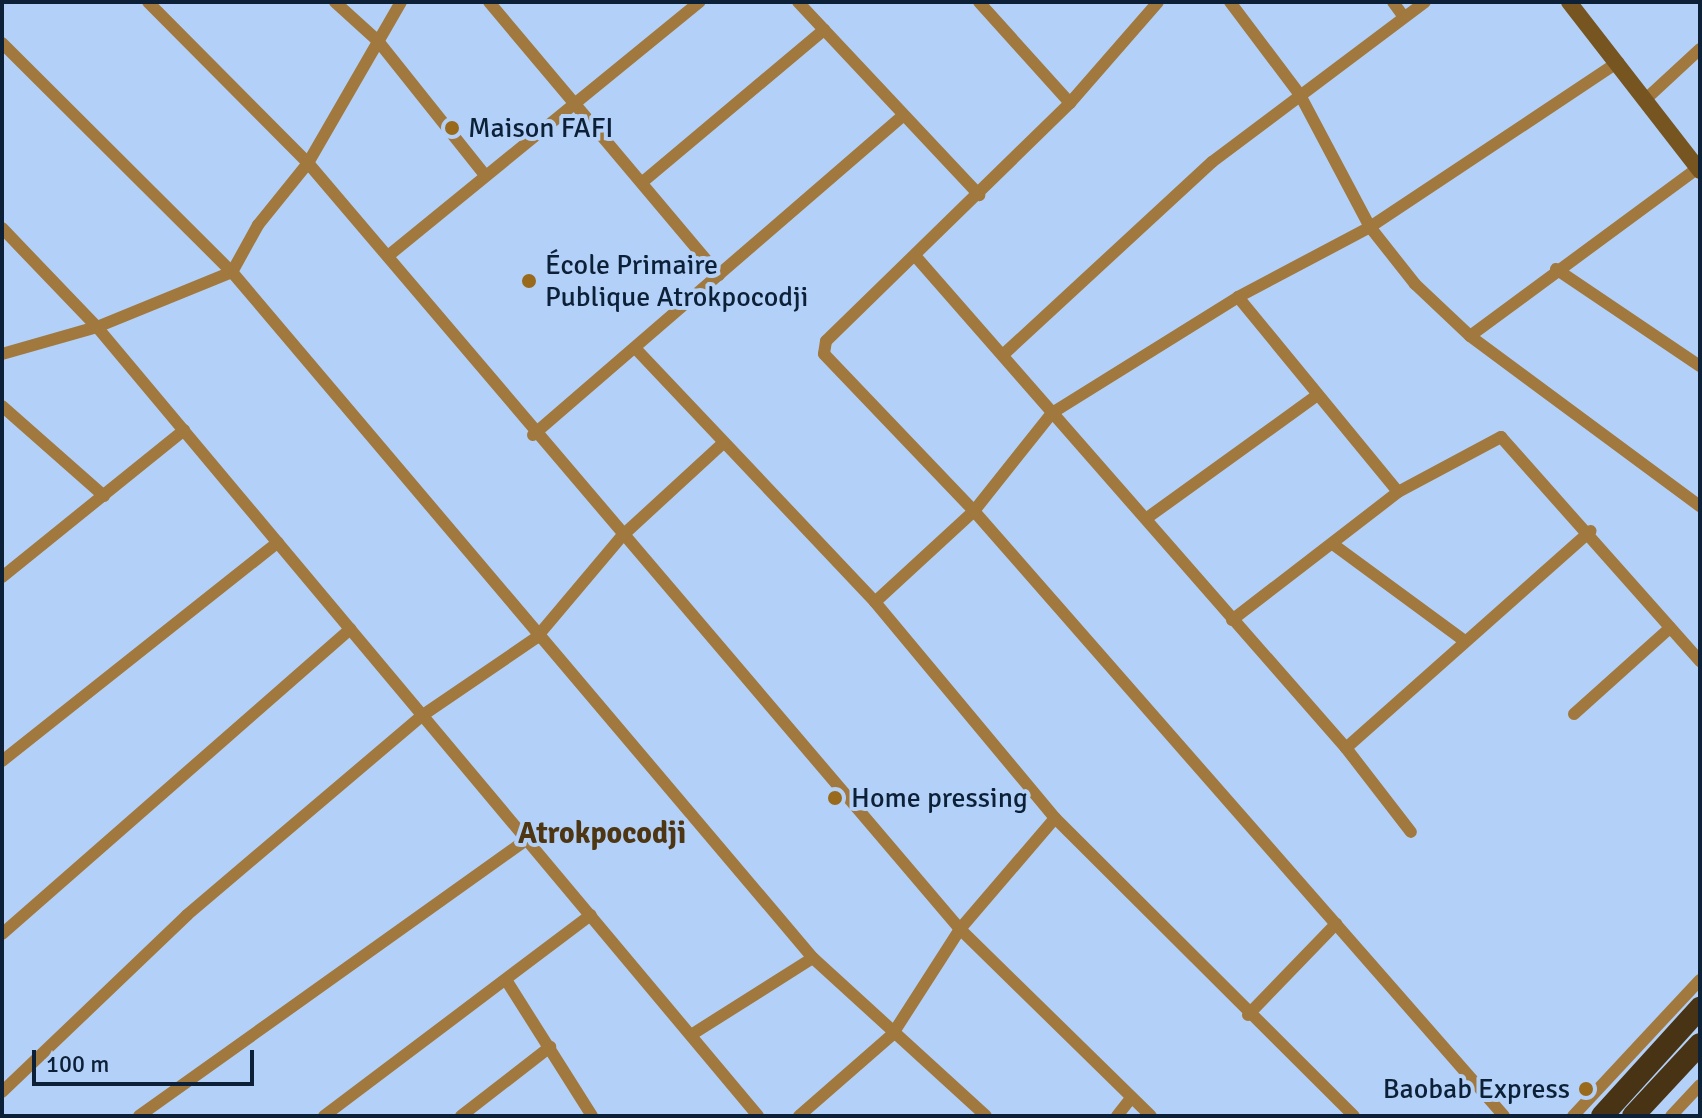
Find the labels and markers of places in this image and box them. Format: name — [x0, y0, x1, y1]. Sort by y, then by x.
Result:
place label: Maison FAFI — [468, 111, 614, 145]
marker: Maison FAFI — [443, 119, 461, 137]
place label: École Primaire Publique Atrokpocodji — [545, 248, 808, 314]
marker: École Primaire Publique Atrokpocodji — [520, 272, 538, 290]
place label: Home pressing — [851, 781, 1028, 815]
marker: Home pressing — [826, 789, 844, 807]
place label: Baobab Express — [1383, 1072, 1570, 1106]
marker: Baobab Express — [1577, 1080, 1595, 1098]

